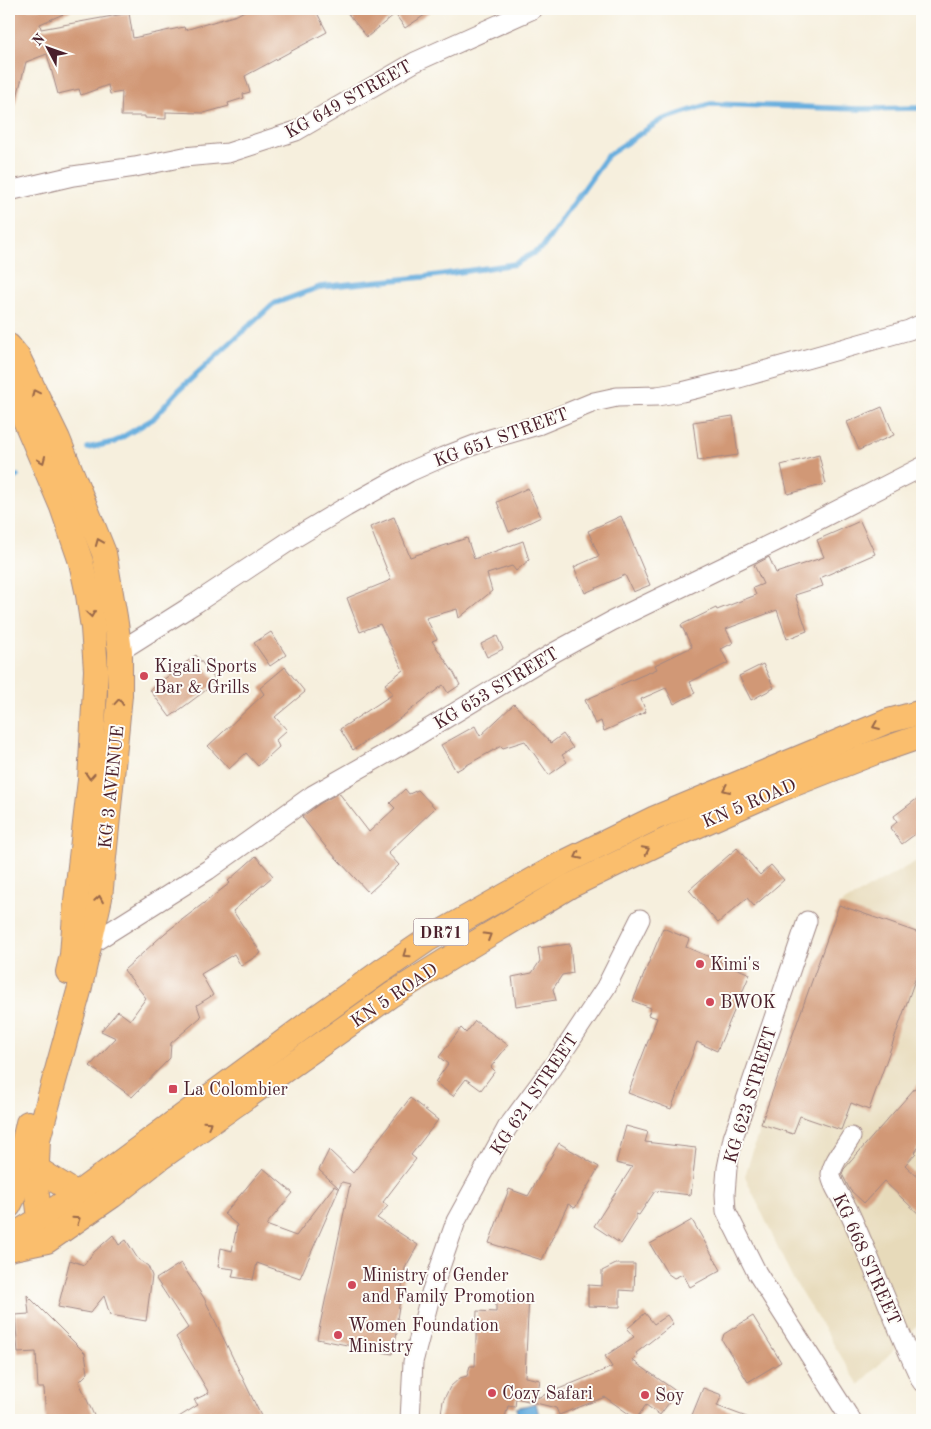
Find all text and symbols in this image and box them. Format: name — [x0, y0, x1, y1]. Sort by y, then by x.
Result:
north arrow — [22, 22, 72, 72]
text: N — [30, 31, 48, 49]
street label: KG 649 STREET — [282, 58, 415, 142]
one-way arrow — [31, 389, 41, 398]
street label: KG 651 STREET — [432, 405, 571, 471]
one-way arrow — [36, 455, 47, 464]
one-way arrow — [95, 538, 106, 547]
one-way arrow — [85, 611, 96, 619]
street label: KG 653 STREET — [431, 645, 562, 733]
place label: Kigali Sports Bar & Grills — [154, 658, 257, 697]
marker: Kigali Sports Bar & Grills — [138, 670, 150, 682]
one-way arrow — [114, 698, 125, 706]
one-way arrow — [872, 720, 881, 730]
street label: KG 3 AVENUE — [97, 725, 127, 850]
one-way arrow — [84, 773, 95, 781]
street label: KN 5 ROAD — [700, 776, 799, 832]
one-way arrow — [722, 782, 731, 793]
one-way arrow — [641, 846, 650, 856]
one-way arrow — [574, 849, 583, 860]
one-way arrow — [94, 894, 104, 903]
road number: DR71 — [414, 919, 468, 946]
one-way arrow — [482, 932, 491, 942]
one-way arrow — [403, 948, 412, 957]
place label: Kimi's — [710, 956, 760, 974]
marker: Kimi's — [694, 958, 706, 970]
street label: KN 5 ROAD — [348, 960, 441, 1031]
place label: BWOK — [720, 994, 776, 1012]
marker: BWOK — [704, 996, 716, 1008]
street label: KG 623 STREET — [722, 1025, 780, 1166]
street label: KG 621 STREET — [488, 1031, 582, 1158]
place label: La Colombier — [183, 1081, 288, 1099]
marker: La Colombier — [167, 1083, 179, 1095]
one-way arrow — [202, 1121, 212, 1130]
street label: KG 668 STREET — [829, 1191, 903, 1328]
one-way arrow — [71, 1217, 80, 1226]
place label: Ministry of Gender and Family Promotion — [362, 1267, 535, 1306]
marker: Ministry of Gender and Family Promotion — [346, 1279, 358, 1291]
place label: Women Foundation Ministry — [348, 1317, 499, 1356]
marker: Women Foundation Ministry — [332, 1329, 344, 1341]
place label: Cozy Safari — [502, 1385, 593, 1403]
marker: Cozy Safari — [486, 1387, 498, 1399]
place label: Soy — [655, 1387, 685, 1405]
marker: Soy — [639, 1389, 651, 1401]

